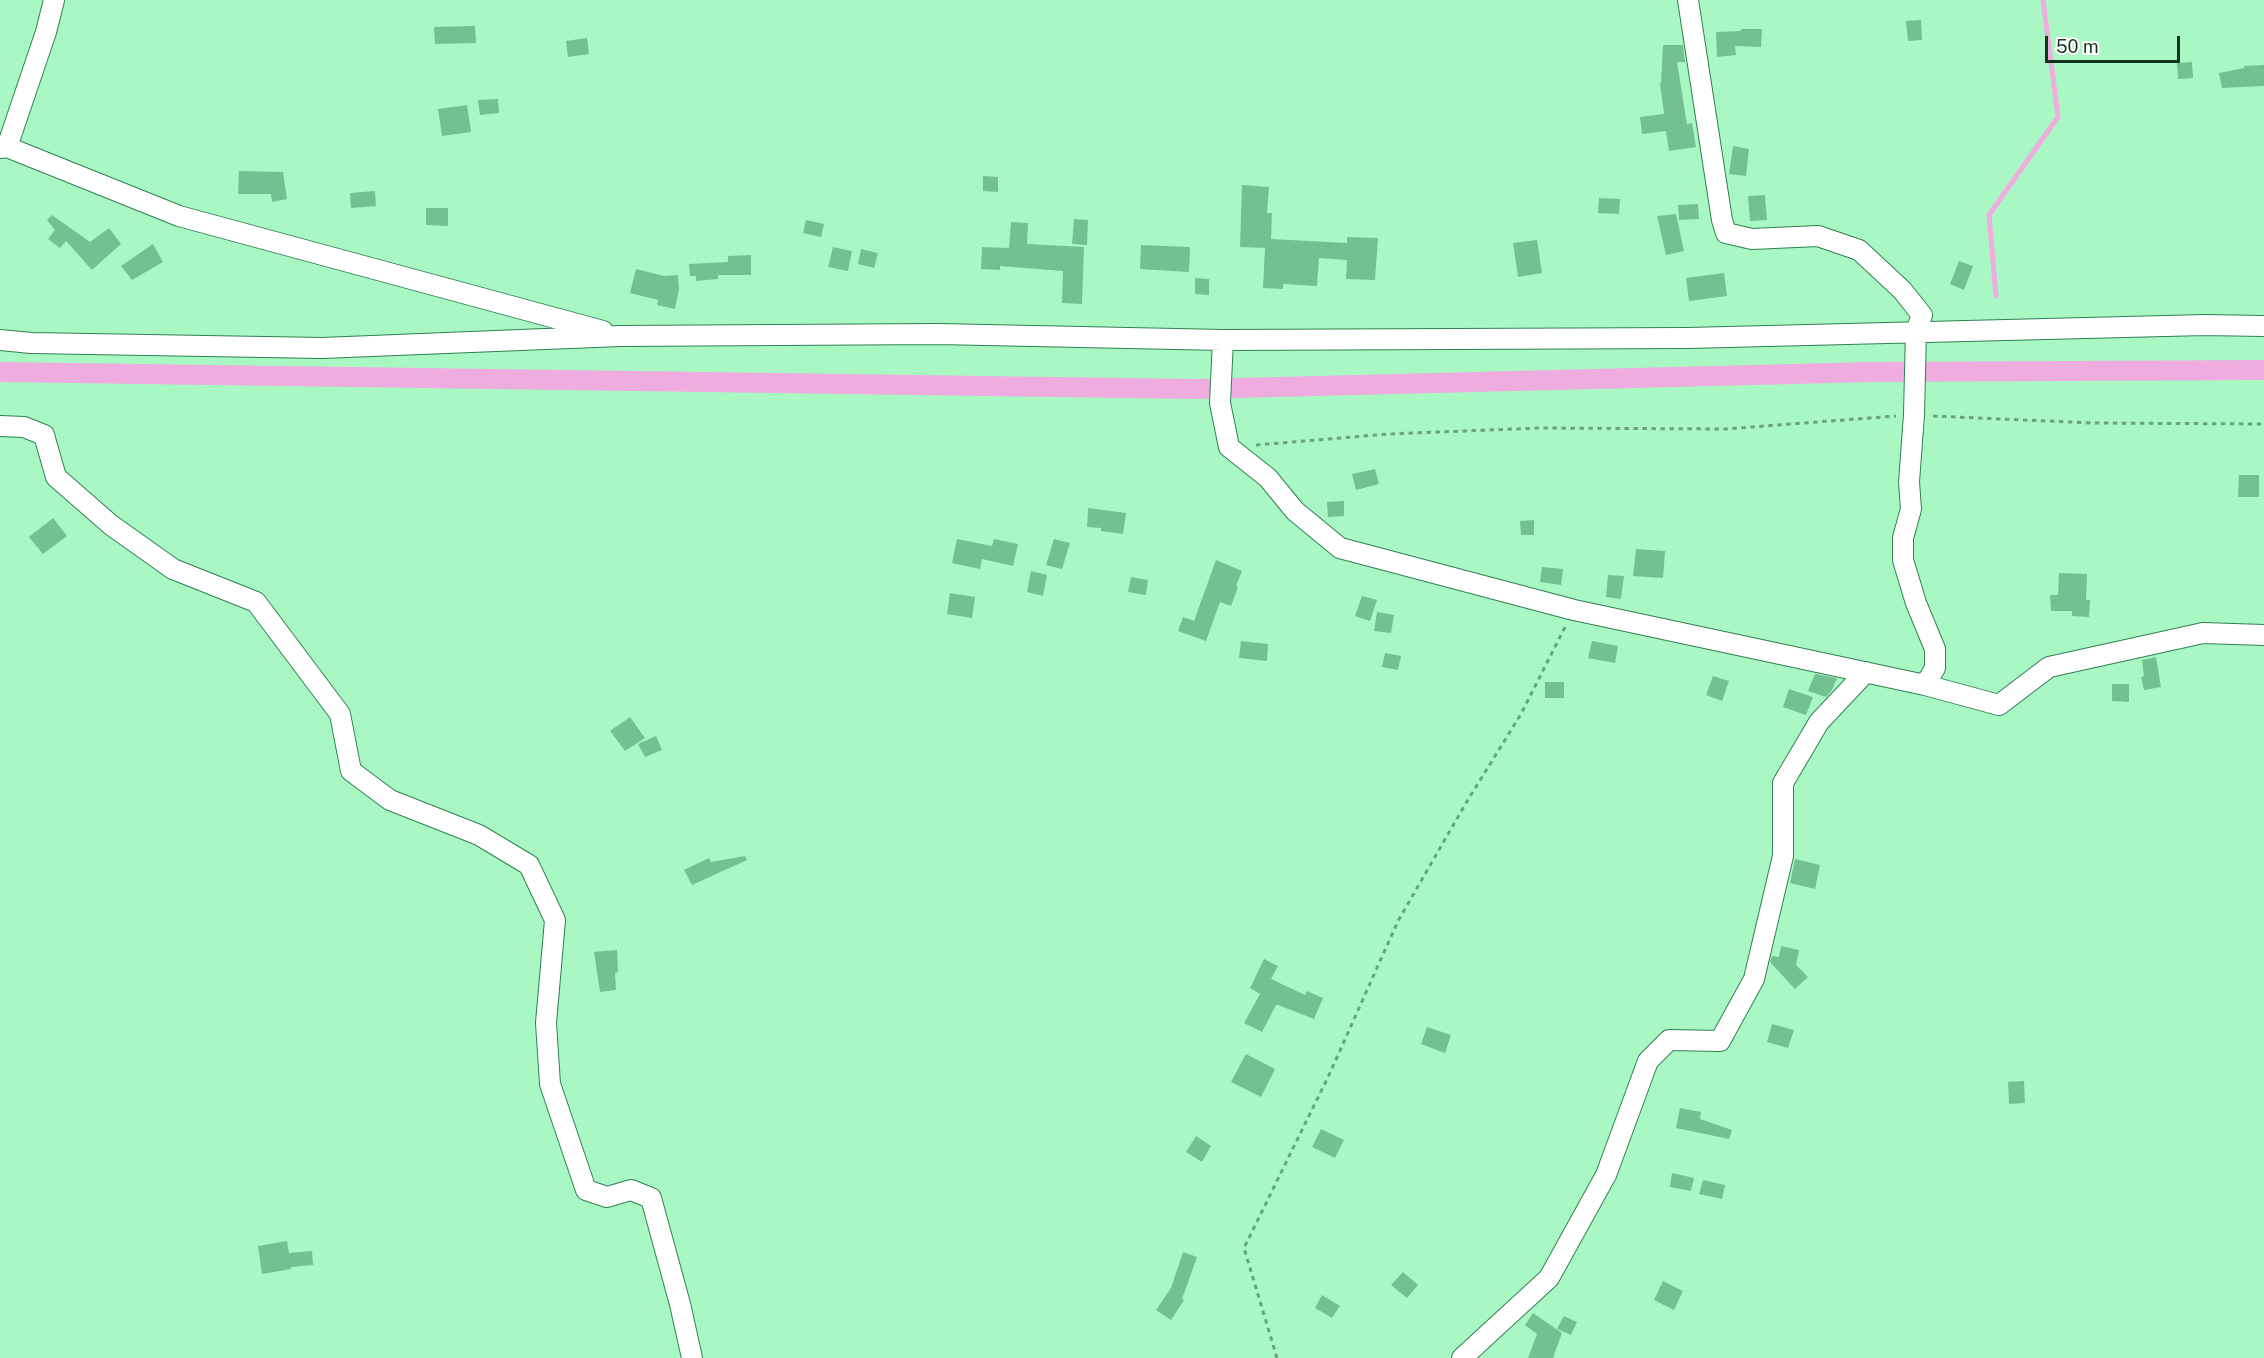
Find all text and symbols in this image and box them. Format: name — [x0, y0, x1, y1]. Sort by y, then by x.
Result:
scale bar — [2048, 24, 2183, 62]
text: 50 m — [2056, 36, 2099, 57]

